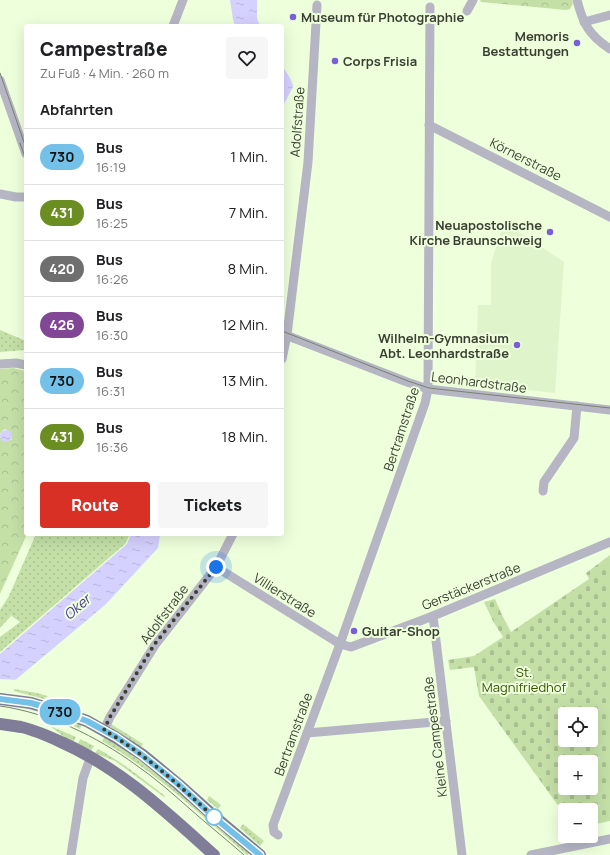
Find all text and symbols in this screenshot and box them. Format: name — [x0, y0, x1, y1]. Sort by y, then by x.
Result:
place label: Museum für Photographie — [301, 8, 464, 26]
marker: Museum für Photographie — [288, 12, 298, 22]
place label: Memoris Bestattungen — [482, 27, 569, 60]
text: Campestraße — [40, 36, 167, 62]
button: heart — [226, 37, 268, 79]
marker: Memoris Bestattungen — [572, 38, 582, 48]
place label: Corps Frisia — [343, 52, 417, 70]
marker: Corps Frisia — [330, 56, 340, 66]
text: Zu Fuß · 4 Min. · 260 m — [40, 64, 169, 82]
street label: Adolfstraße — [286, 86, 308, 158]
text: Abfahrten — [40, 99, 113, 120]
street label: Körnerstraße — [487, 133, 565, 185]
text: Bus — [96, 137, 123, 158]
text: 1 Min. — [230, 146, 268, 167]
text: 730 — [50, 147, 74, 166]
text: 16:19 — [96, 158, 126, 176]
text: Bus — [96, 193, 123, 214]
text: 7 Min. — [229, 202, 268, 223]
text: 431 — [51, 203, 73, 222]
text: 16:25 — [96, 214, 128, 232]
place label: Neuapostolische Kirche Braunschweig — [410, 216, 542, 249]
marker: Neuapostolische Kirche Braunschweig — [545, 227, 555, 237]
text: Bus — [96, 249, 123, 270]
text: 8 Min. — [227, 258, 268, 279]
text: 420 — [49, 259, 75, 278]
text: 16:26 — [96, 270, 129, 288]
text: Bus — [96, 305, 123, 326]
text: 12 Min. — [222, 314, 268, 335]
text: 426 — [49, 315, 75, 334]
text: 16:30 — [96, 326, 128, 344]
place label: Wilhelm-Gymnasium Abt. Leonhardstraße — [378, 329, 509, 362]
marker: Wilhelm-Gymnasium Abt. Leonhardstraße — [512, 340, 522, 350]
text: Bus — [96, 361, 123, 382]
street label: Leonhardstraße — [430, 367, 528, 397]
text: 13 Min. — [222, 370, 268, 391]
text: 730 — [50, 371, 74, 390]
text: 16:31 — [96, 382, 125, 400]
street label: Bertramstraße — [379, 384, 423, 473]
text: Bus — [96, 417, 123, 438]
text: 18 Min. — [222, 426, 268, 447]
text: 431 — [51, 427, 73, 446]
text: 16:36 — [96, 438, 128, 456]
button: Route — [40, 482, 150, 528]
button: Tickets — [158, 482, 268, 528]
your location — [206, 557, 226, 577]
street label: Gerstäckerstraße — [419, 558, 523, 614]
street label: Villierstraße — [250, 569, 320, 622]
street label: Adolfstraße — [136, 580, 193, 648]
water label: Oker — [59, 588, 96, 624]
place label: Guitar-Shop — [362, 622, 440, 640]
marker: Guitar-Shop — [349, 626, 359, 636]
park label: St. Magnifriedhof — [482, 663, 567, 696]
street label: Kleine Campestraße — [419, 675, 451, 798]
street label: Bertramstraße — [270, 690, 317, 778]
line badge: 730 — [37, 699, 83, 725]
text: 730 — [48, 702, 72, 721]
map controls — [558, 707, 598, 843]
button: locate — [558, 707, 598, 747]
button: + — [558, 755, 598, 795]
button: − — [558, 803, 598, 843]
unlabelled marker — [205, 808, 223, 826]

